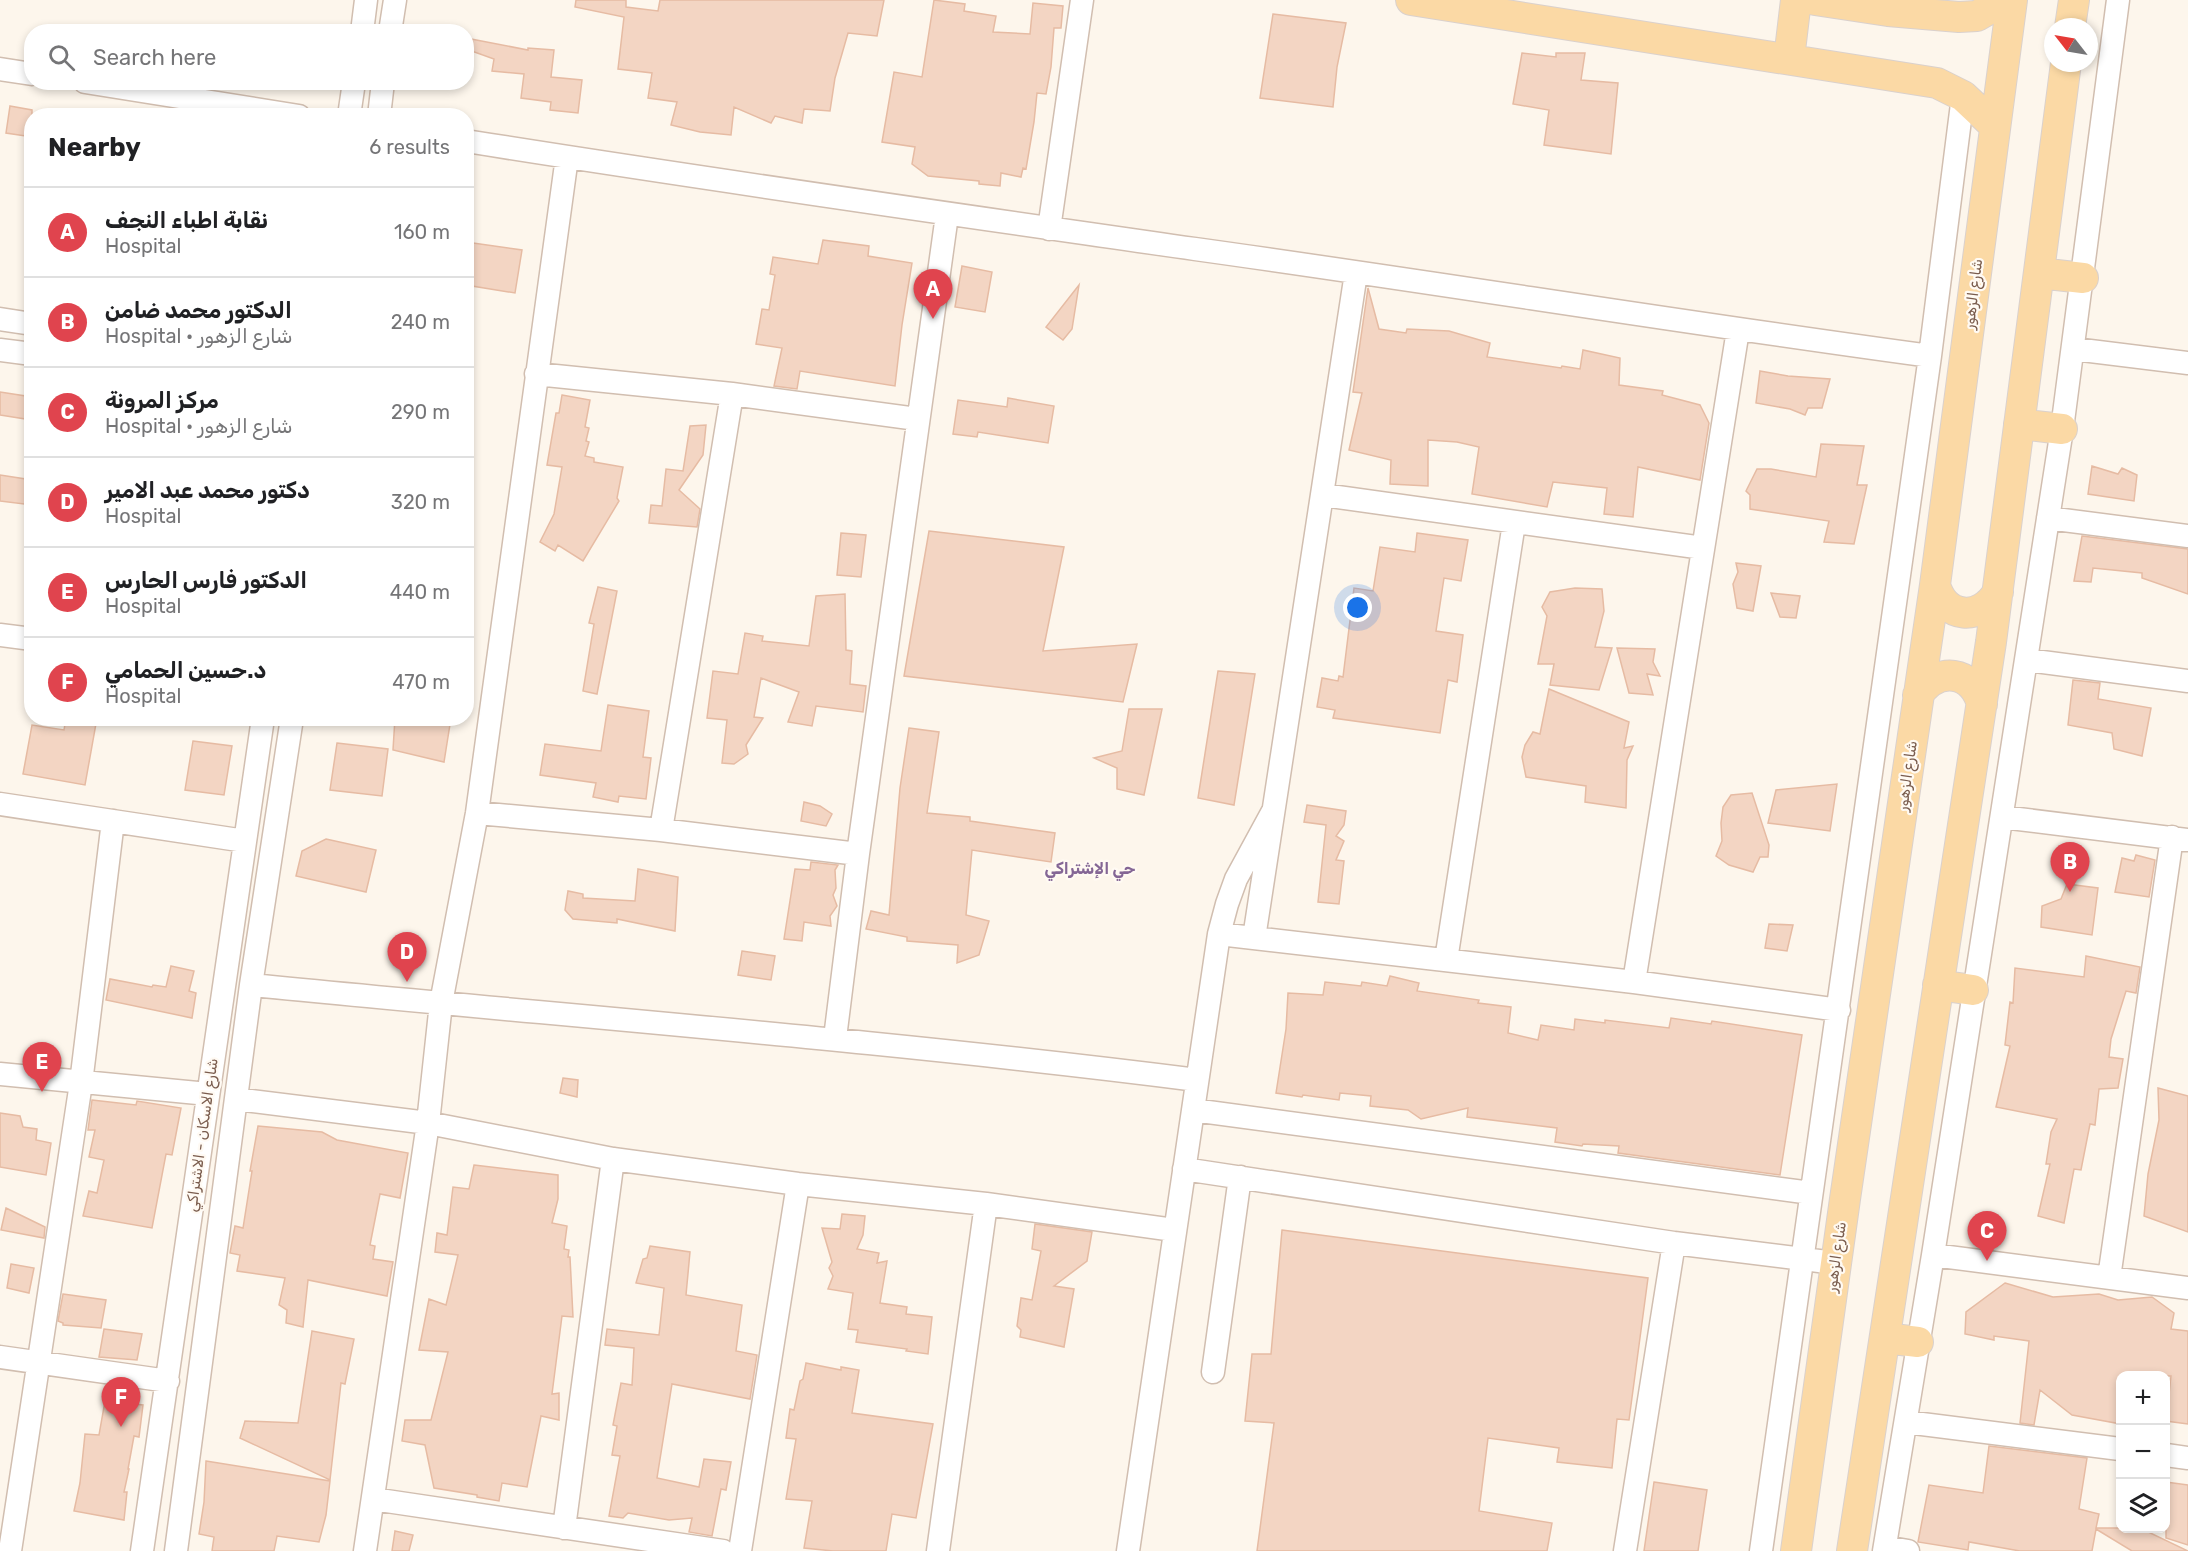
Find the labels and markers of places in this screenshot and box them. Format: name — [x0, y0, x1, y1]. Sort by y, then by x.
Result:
pin: A — [914, 270, 952, 319]
pin: B — [2050, 842, 2090, 892]
pin: D — [388, 932, 426, 982]
pin: E — [22, 1042, 62, 1092]
pin: C — [1968, 1212, 2006, 1261]
pin: F — [102, 1378, 140, 1427]

